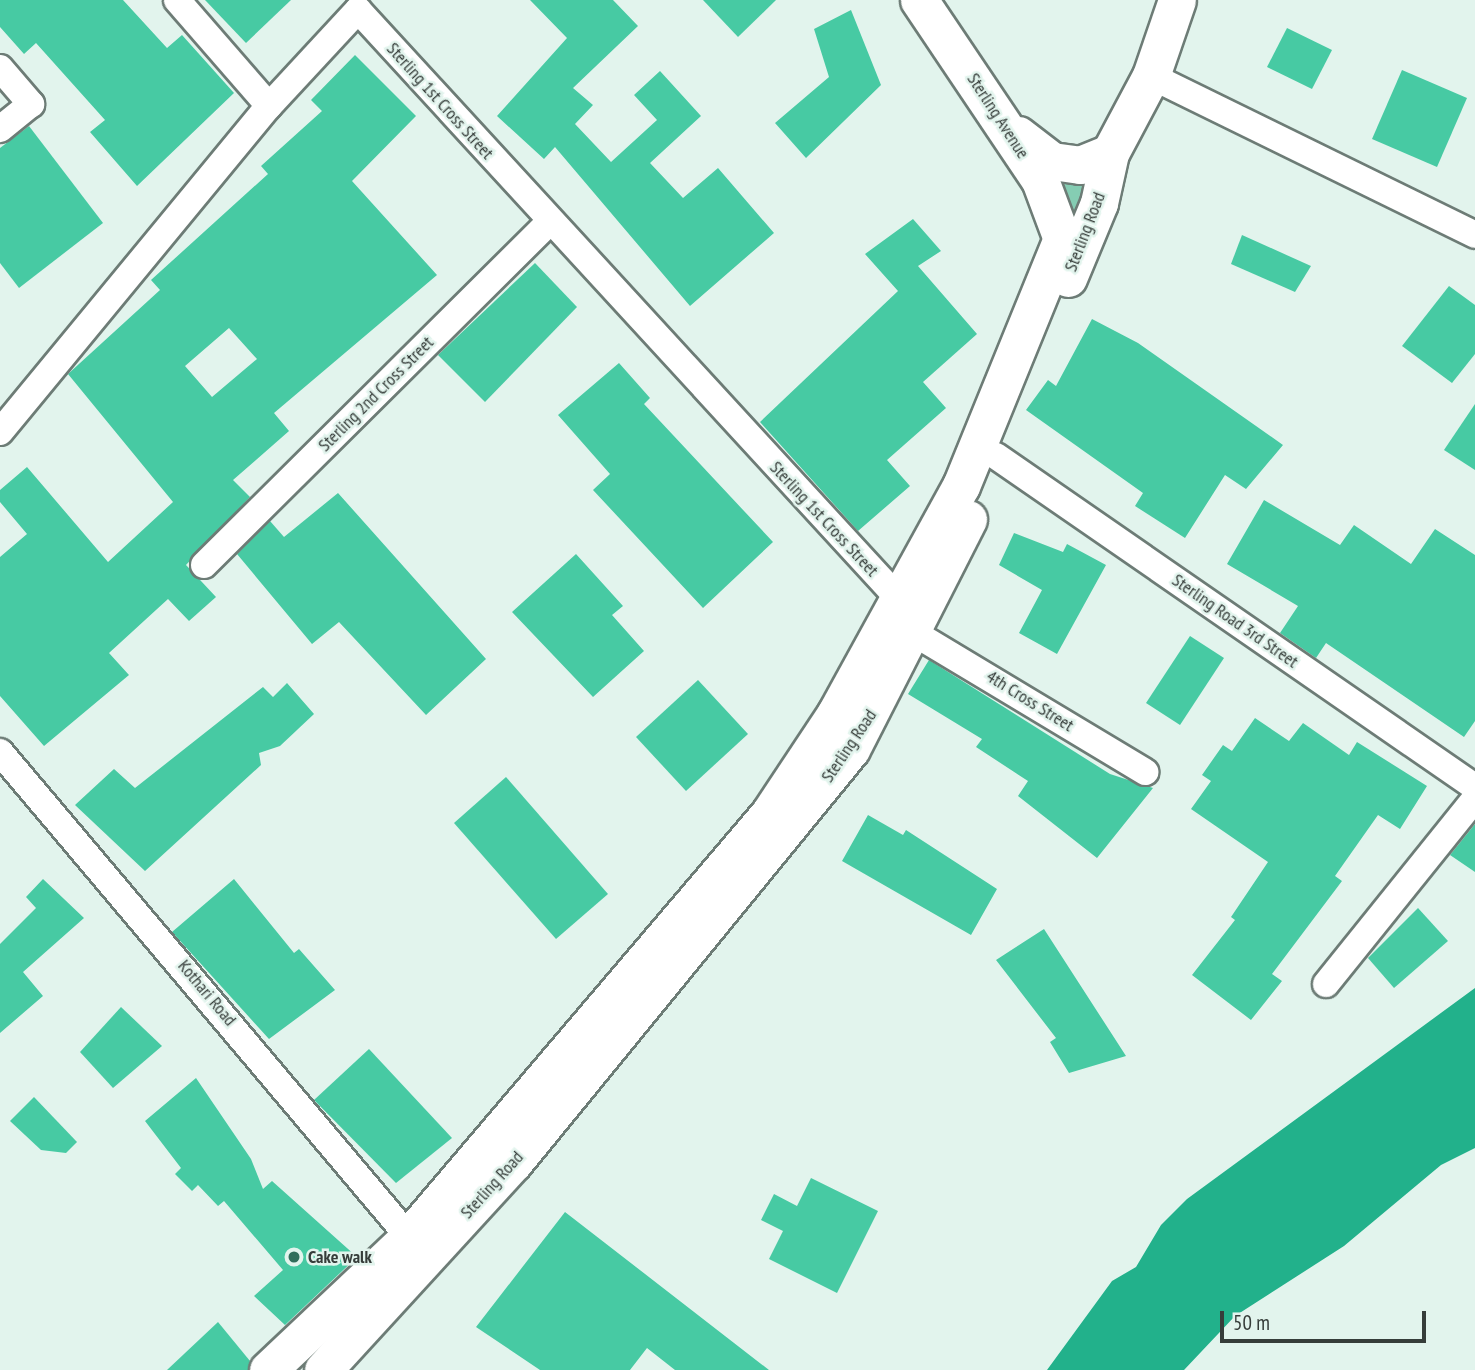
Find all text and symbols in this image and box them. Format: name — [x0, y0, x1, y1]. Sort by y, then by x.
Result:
street label: Sterling 1st Cross Street — [382, 38, 498, 164]
street label: Sterling Avenue — [962, 69, 1034, 163]
street label: Sterling Road — [1060, 189, 1110, 275]
street label: Sterling 2nd Cross Street — [314, 332, 438, 456]
street label: Sterling 1st Cross Street — [765, 457, 883, 581]
street label: Sterling Road 3rd Street — [1168, 569, 1302, 673]
street label: 4th Cross Street — [982, 666, 1078, 736]
street label: Sterling Road — [817, 705, 881, 787]
street label: Kothari Road — [173, 956, 241, 1030]
street label: Sterling Road — [456, 1147, 528, 1223]
place label: Cake walk — [308, 1246, 372, 1268]
marker: Cake walk — [286, 1249, 302, 1265]
scale bar — [1223, 1296, 1430, 1340]
text: 50 m — [1233, 1309, 1270, 1336]

